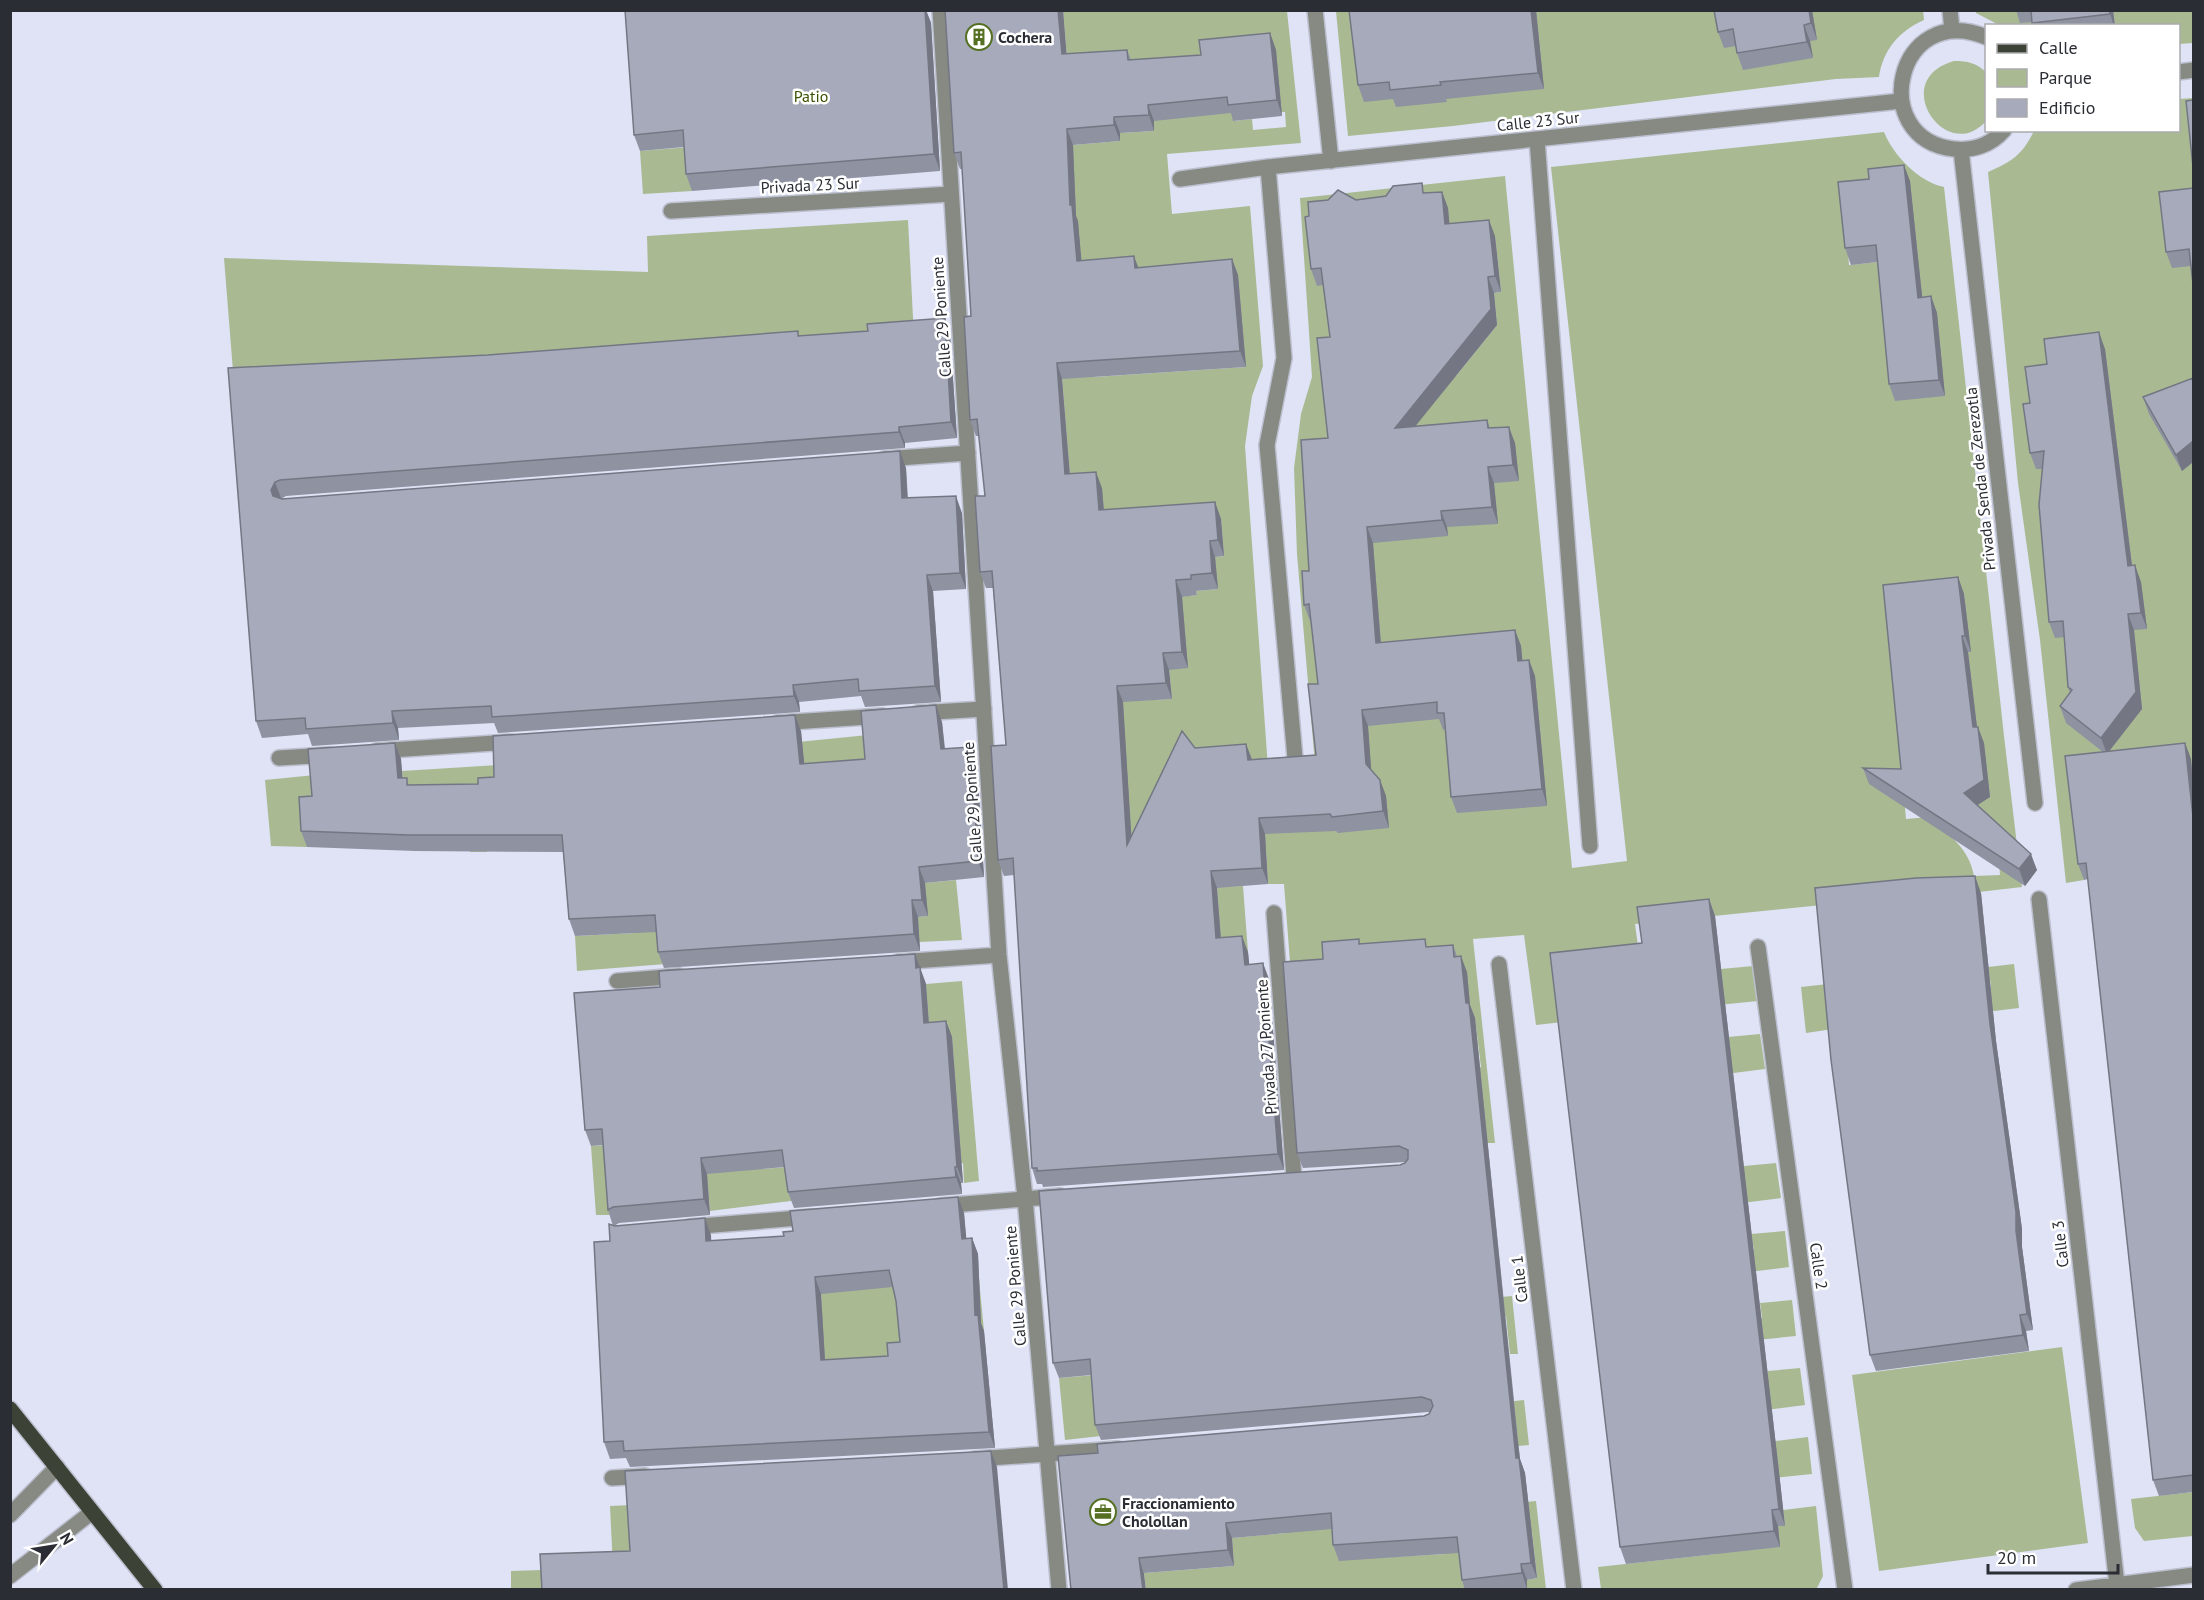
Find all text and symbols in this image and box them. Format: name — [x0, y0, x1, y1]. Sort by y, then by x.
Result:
building icon: Cochera — [964, 22, 994, 52]
legend — [1985, 24, 2180, 132]
place label: Cochera — [998, 27, 1052, 47]
text: Calle — [2039, 36, 2078, 59]
text: Parque — [2039, 66, 2092, 89]
park label: Patio — [794, 86, 828, 106]
text: Edificio — [2039, 96, 2095, 119]
street label: Calle 23 Sur — [1496, 107, 1581, 135]
street label: Privada 23 Sur — [760, 172, 860, 198]
street label: Calle 29 Poniente — [927, 256, 955, 378]
street label: Privada Senda de Zerezotla — [1960, 386, 2000, 572]
street label: Calle 29 Poniente — [958, 741, 986, 863]
street label: Privada 27 Poniente — [1251, 979, 1281, 1115]
street label: Calle 3 — [2047, 1219, 2073, 1269]
street label: Calle 29 Poniente — [1000, 1225, 1030, 1347]
street label: Calle 2 — [1806, 1241, 1832, 1291]
street label: Calle 1 — [1506, 1254, 1532, 1304]
place label: Fraccionamiento Cholollan — [1122, 1493, 1235, 1531]
office icon: Fraccionamiento Cholollan — [1088, 1497, 1118, 1527]
north arrow — [24, 1516, 84, 1576]
text: N — [56, 1529, 78, 1548]
scale bar — [1988, 1537, 2118, 1575]
text: 20 m — [1997, 1546, 2036, 1569]

